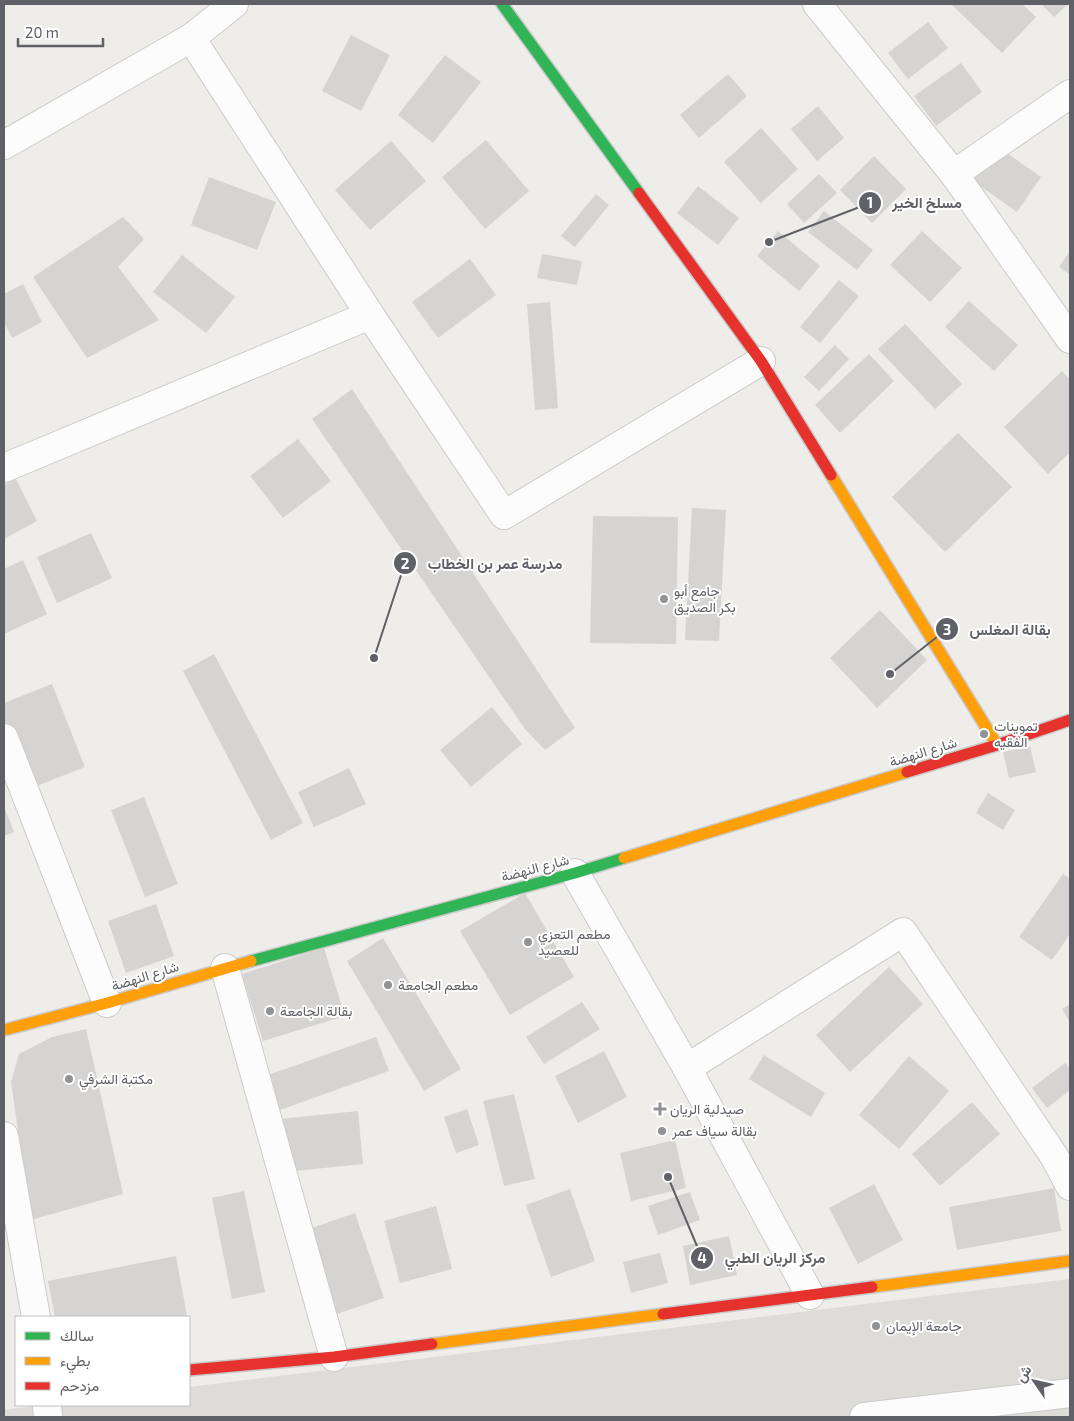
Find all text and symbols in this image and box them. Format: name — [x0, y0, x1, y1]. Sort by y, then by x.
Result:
scale bar — [18, 15, 102, 47]
text: 20 m — [25, 23, 59, 41]
callout: مسلخ الخير — [858, 188, 972, 218]
text: 1 — [867, 193, 873, 211]
text: مسلخ الخير — [891, 193, 962, 213]
callout: مدرسة عمر بن الخطاب — [393, 548, 572, 578]
text: 2 — [401, 554, 410, 572]
text: مدرسة عمر بن الخطاب — [428, 554, 562, 573]
place label: جامع أبو بكر الصديق — [674, 582, 736, 616]
marker: جامع أبو بكر الصديق — [658, 593, 670, 605]
callout: بقالة المغلس — [935, 614, 1061, 644]
text: 3 — [943, 620, 951, 638]
text: بقالة المغلس — [970, 620, 1050, 639]
place label: تموينات الفقيه — [994, 717, 1038, 750]
marker: تموينات الفقيه — [978, 728, 990, 740]
street label: شارع النهضة — [887, 733, 959, 773]
street label: شارع النهضة — [499, 850, 571, 888]
place label: مطعم التعزي للعصيد — [538, 925, 611, 958]
marker: مطعم التعزي للعصيد — [522, 936, 534, 948]
street label: شارع النهضة — [109, 957, 181, 997]
place label: مطعم الجامعة — [398, 976, 478, 994]
marker: مطعم الجامعة — [382, 979, 394, 991]
place label: بقالة الجامعة — [280, 1002, 352, 1020]
marker: بقالة الجامعة — [264, 1005, 276, 1017]
place label: مكتبة الشرفي — [79, 1070, 153, 1091]
marker: مكتبة الشرفي — [63, 1073, 75, 1085]
place label: صيدلية الريان — [670, 1100, 744, 1118]
marker: صيدلية الريان — [654, 1103, 666, 1115]
place label: بقالة سياف عمر — [671, 1122, 757, 1140]
marker: بقالة سياف عمر — [656, 1125, 668, 1137]
callout: مركز الريان الطبي — [690, 1243, 835, 1273]
text: 4 — [697, 1248, 707, 1266]
text: مركز الريان الطبي — [725, 1248, 825, 1271]
legend — [15, 1316, 190, 1406]
place label: جامعة الإيمان — [886, 1317, 962, 1336]
marker: جامعة الإيمان — [870, 1320, 882, 1332]
text: سالك — [60, 1326, 94, 1344]
text: بطيء — [60, 1351, 90, 1374]
north arrow — [1009, 1356, 1059, 1406]
text: ش — [1011, 1362, 1035, 1386]
text: مزدحم — [60, 1376, 99, 1396]

